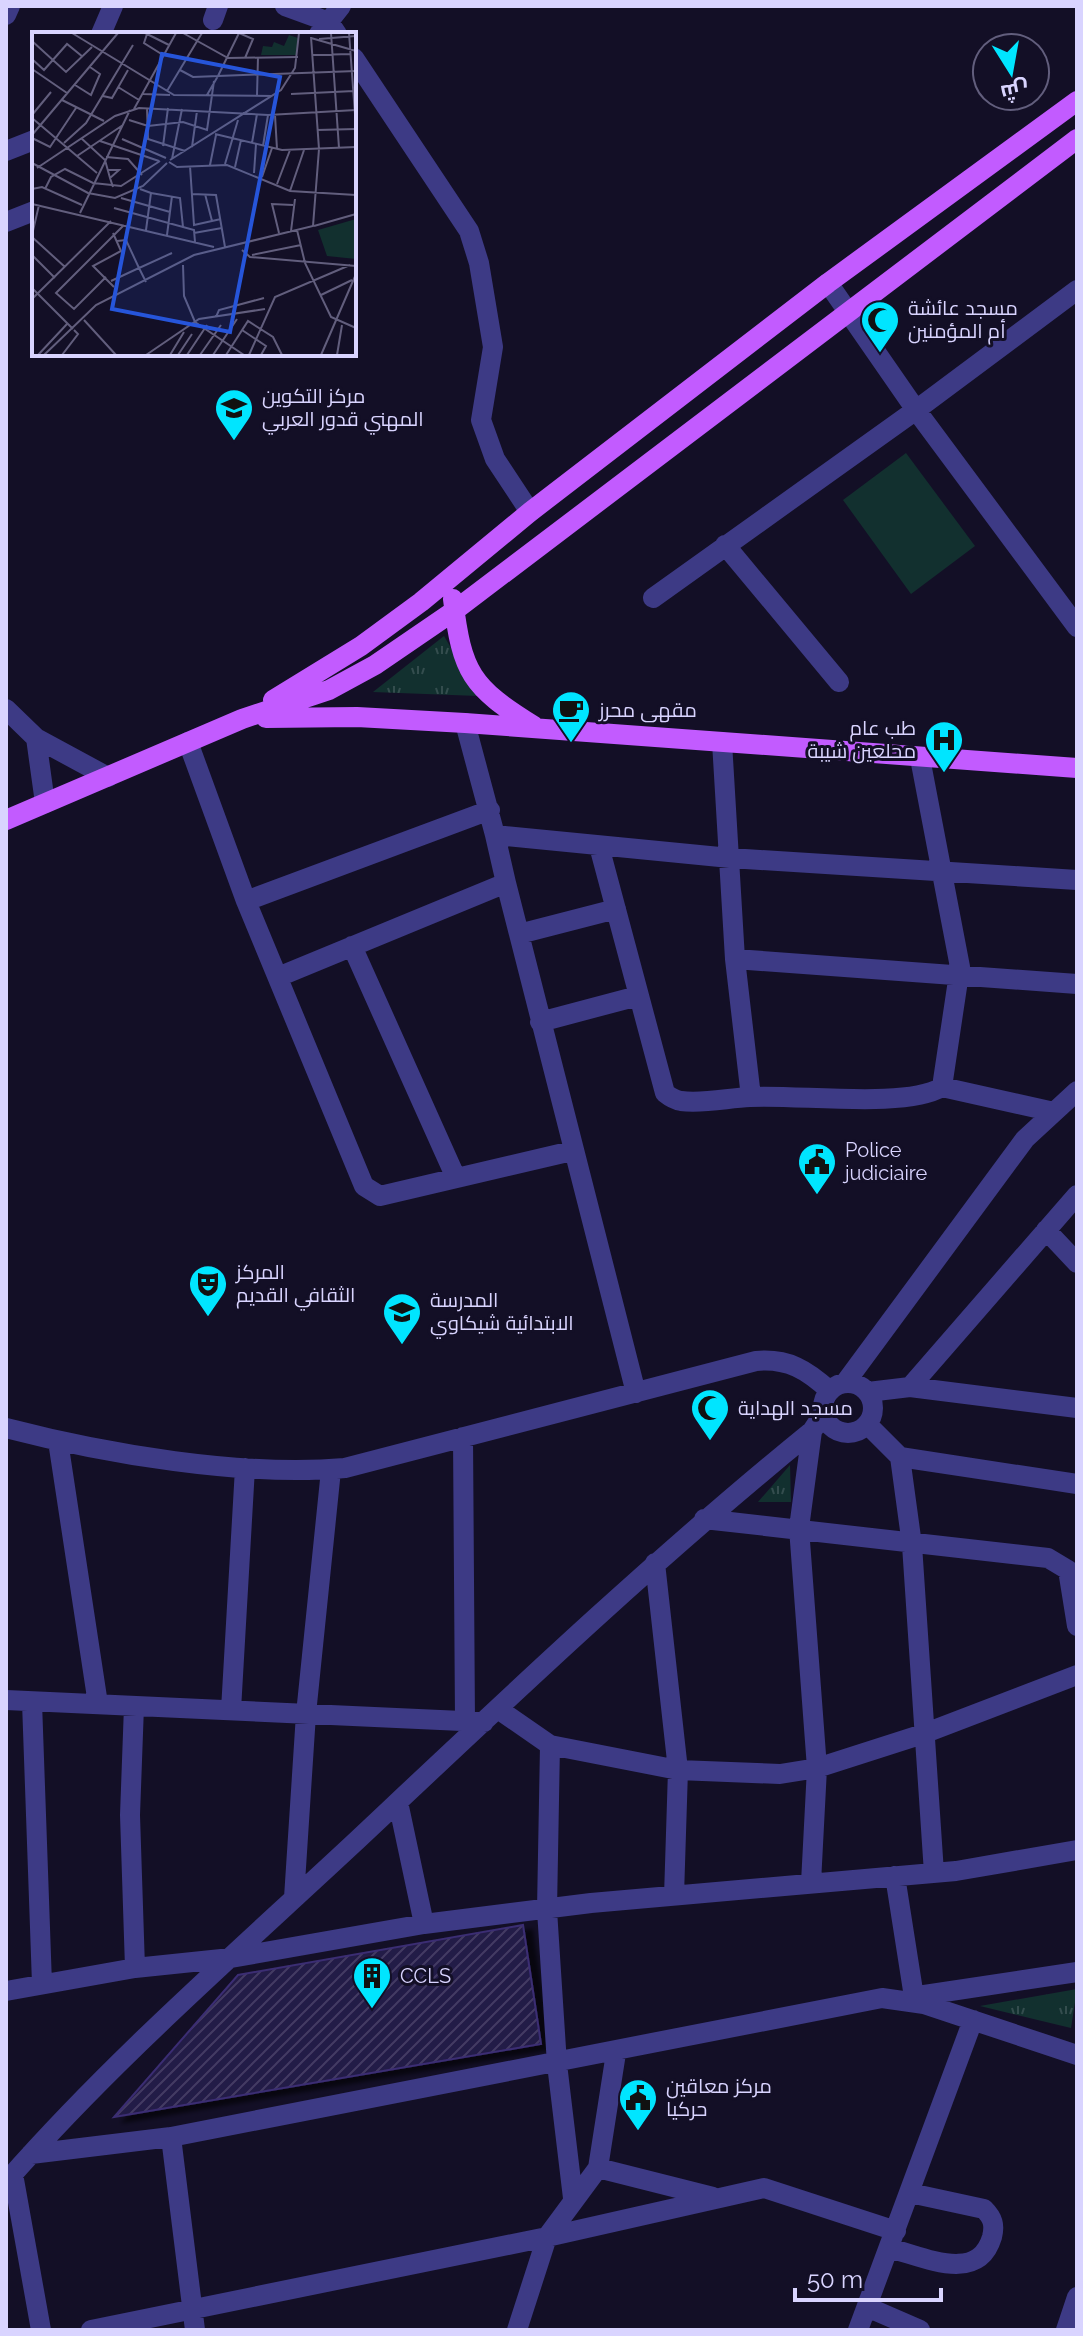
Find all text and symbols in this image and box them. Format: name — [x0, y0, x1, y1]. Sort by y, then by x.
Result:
inset map — [32, 32, 356, 356]
north arrow — [971, 32, 1051, 112]
text: ش — [998, 75, 1031, 107]
place label: مسجد عائشة أم المؤمنين — [908, 296, 1018, 345]
mosque icon: مسجد عائشة أم المؤمنين — [859, 299, 901, 354]
place label: مركز التكوين المهني قدور العربي — [262, 384, 424, 435]
school or university icon: مركز التكوين المهني قدور العربي — [213, 387, 255, 442]
cafe icon: مقهى محرز — [550, 689, 592, 744]
place label: مقهى محرز — [598, 698, 697, 723]
place label: طب عام محلعين شيبة — [807, 716, 916, 764]
hospital icon: طب عام محلعين شيبة — [923, 719, 965, 774]
place label: Police judiciaire — [842, 1138, 927, 1185]
public building icon: Police judiciaire — [796, 1141, 838, 1196]
place label: المركز الثقافي القديم — [235, 1260, 355, 1311]
theatre icon: المركز الثقافي القديم — [187, 1263, 229, 1318]
place label: المدرسة الابتدائية شيكاوي — [430, 1288, 574, 1339]
school or university icon: المدرسة الابتدائية شيكاوي — [381, 1291, 423, 1346]
mosque icon: مسجد الهداية — [689, 1387, 731, 1442]
place label: مسجد الهداية — [738, 1396, 853, 1421]
building icon: CCLS — [351, 1955, 393, 2010]
place label: CCLS — [400, 1964, 451, 1988]
place label: مركز معاقين حركيا — [666, 2074, 772, 2121]
public building icon: مركز معاقين حركيا — [617, 2077, 659, 2132]
scale bar — [795, 2252, 941, 2302]
text: 50 m — [807, 2265, 863, 2294]

